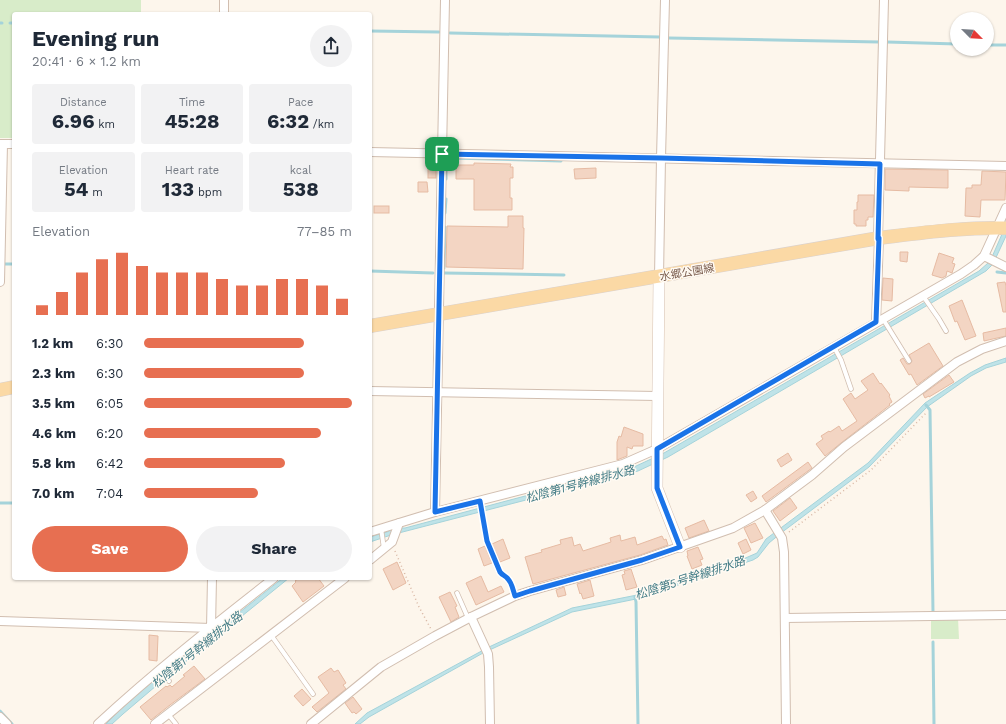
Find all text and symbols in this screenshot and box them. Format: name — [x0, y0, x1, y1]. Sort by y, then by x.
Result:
north arrow — [950, 12, 994, 56]
map controls — [950, 12, 994, 56]
button: share — [310, 25, 352, 67]
text: Evening run — [32, 26, 160, 51]
text: 20:41 · 6 × 1.2 km — [32, 54, 141, 69]
text: Distance — [60, 96, 107, 109]
text: Time — [179, 96, 205, 109]
text: Pace — [288, 96, 313, 109]
text: 6.96 — [52, 109, 94, 133]
text: 45:28 — [164, 109, 220, 133]
text: 6:32 — [267, 109, 309, 133]
text: km — [94, 118, 115, 131]
text: /km — [309, 118, 334, 131]
pin — [425, 137, 459, 171]
icon: arrive — [431, 143, 453, 165]
text: Elevation — [59, 164, 108, 177]
text: Heart rate — [165, 164, 219, 177]
text: kcal — [290, 164, 312, 177]
text: 54 — [64, 177, 89, 201]
text: 133 — [162, 177, 194, 201]
text: 538 — [283, 177, 319, 201]
text: m — [89, 186, 103, 199]
text: bpm — [194, 186, 222, 199]
text: Elevation — [32, 224, 90, 239]
text: 77–85 m — [297, 224, 352, 239]
street label: 水郷公園線 — [659, 261, 715, 284]
text: 1.2 km — [32, 336, 73, 351]
text: 6:30 — [96, 336, 123, 351]
text: 2.3 km — [32, 366, 75, 381]
text: 6:30 — [96, 366, 123, 381]
text: 3.5 km — [32, 396, 75, 411]
text: 6:05 — [96, 396, 123, 411]
text: 4.6 km — [32, 426, 76, 441]
text: 6:20 — [96, 426, 123, 441]
text: 5.8 km — [32, 456, 76, 471]
text: 6:42 — [96, 456, 123, 471]
water label: 松陰第1号幹線排水路 — [524, 462, 637, 505]
text: 7.0 km — [32, 486, 74, 501]
text: 7:04 — [96, 486, 123, 501]
button: Save — [32, 526, 188, 572]
button: Share — [196, 526, 352, 572]
water label: 松陰第5号幹線排水路 — [633, 553, 748, 602]
water label: 松陰第1号幹線排水路 — [149, 609, 246, 691]

